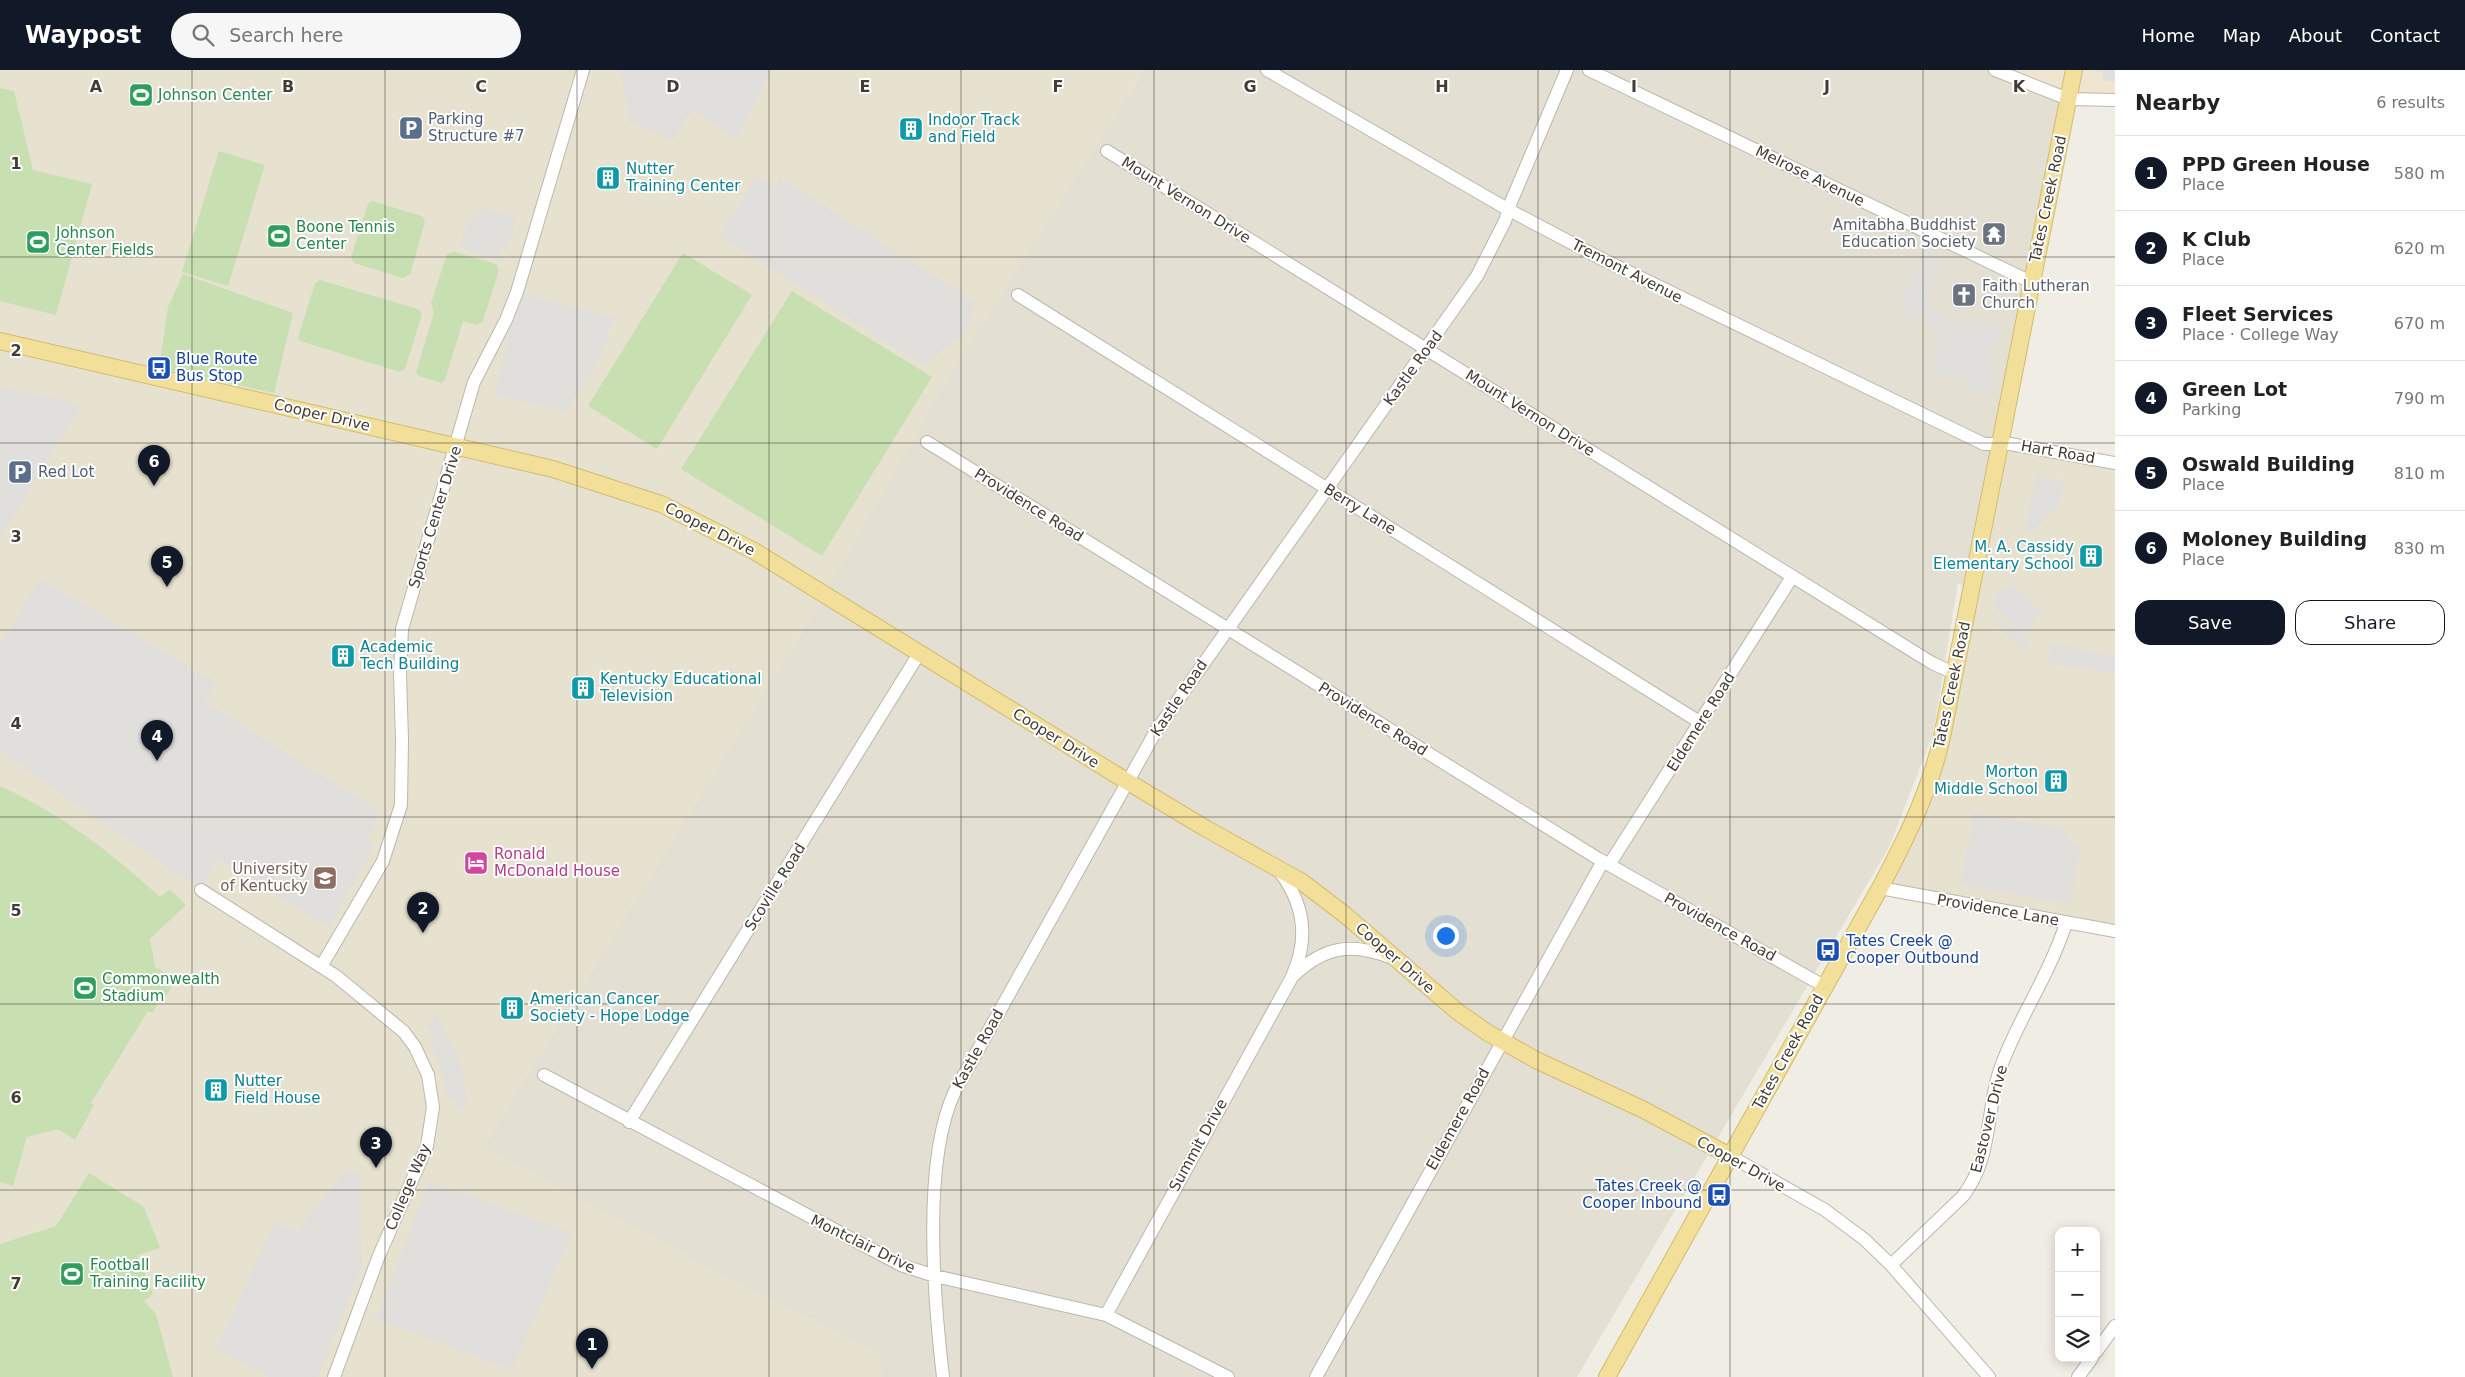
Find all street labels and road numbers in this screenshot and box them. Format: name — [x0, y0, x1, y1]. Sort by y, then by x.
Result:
street label: Tates Creek Road — [2026, 134, 2070, 265]
street label: Melrose Avenue — [1753, 142, 1867, 210]
street label: Mount Vernon Drive — [1118, 153, 1254, 247]
street label: Tremont Avenue — [1568, 235, 1685, 307]
street label: Kastle Road — [1380, 327, 1446, 409]
street label: Mount Vernon Drive — [1462, 366, 1598, 460]
street label: Cooper Drive — [272, 395, 372, 435]
street label: Hart Road — [2020, 437, 2096, 467]
street label: Sports Center Drive — [405, 444, 465, 590]
street label: Providence Road — [971, 464, 1087, 546]
street label: Berry Lane — [1321, 480, 1399, 538]
street label: Cooper Drive — [662, 499, 758, 559]
street label: Tates Creek Road — [1930, 620, 1974, 751]
street label: Kastle Road — [1147, 656, 1211, 740]
street label: Eldemere Road — [1663, 669, 1739, 775]
street label: Providence Road — [1315, 678, 1431, 760]
street label: Cooper Drive — [1009, 704, 1103, 772]
street label: Scoville Road — [741, 840, 809, 934]
street label: Providence Road — [1661, 889, 1779, 965]
street label: Providence Lane — [1936, 890, 2060, 930]
street label: Cooper Drive — [1352, 919, 1438, 997]
street label: Tates Creek Road — [1748, 991, 1827, 1114]
street label: Kastle Road — [949, 1006, 1007, 1092]
street label: Eastover Drive — [1967, 1063, 2011, 1175]
street label: Eldemere Road — [1423, 1065, 1493, 1173]
street label: Summit Drive — [1165, 1096, 1231, 1194]
street label: Cooper Drive — [1694, 1132, 1788, 1196]
street label: College Way — [382, 1141, 434, 1233]
street label: Montclair Drive — [808, 1211, 918, 1277]

